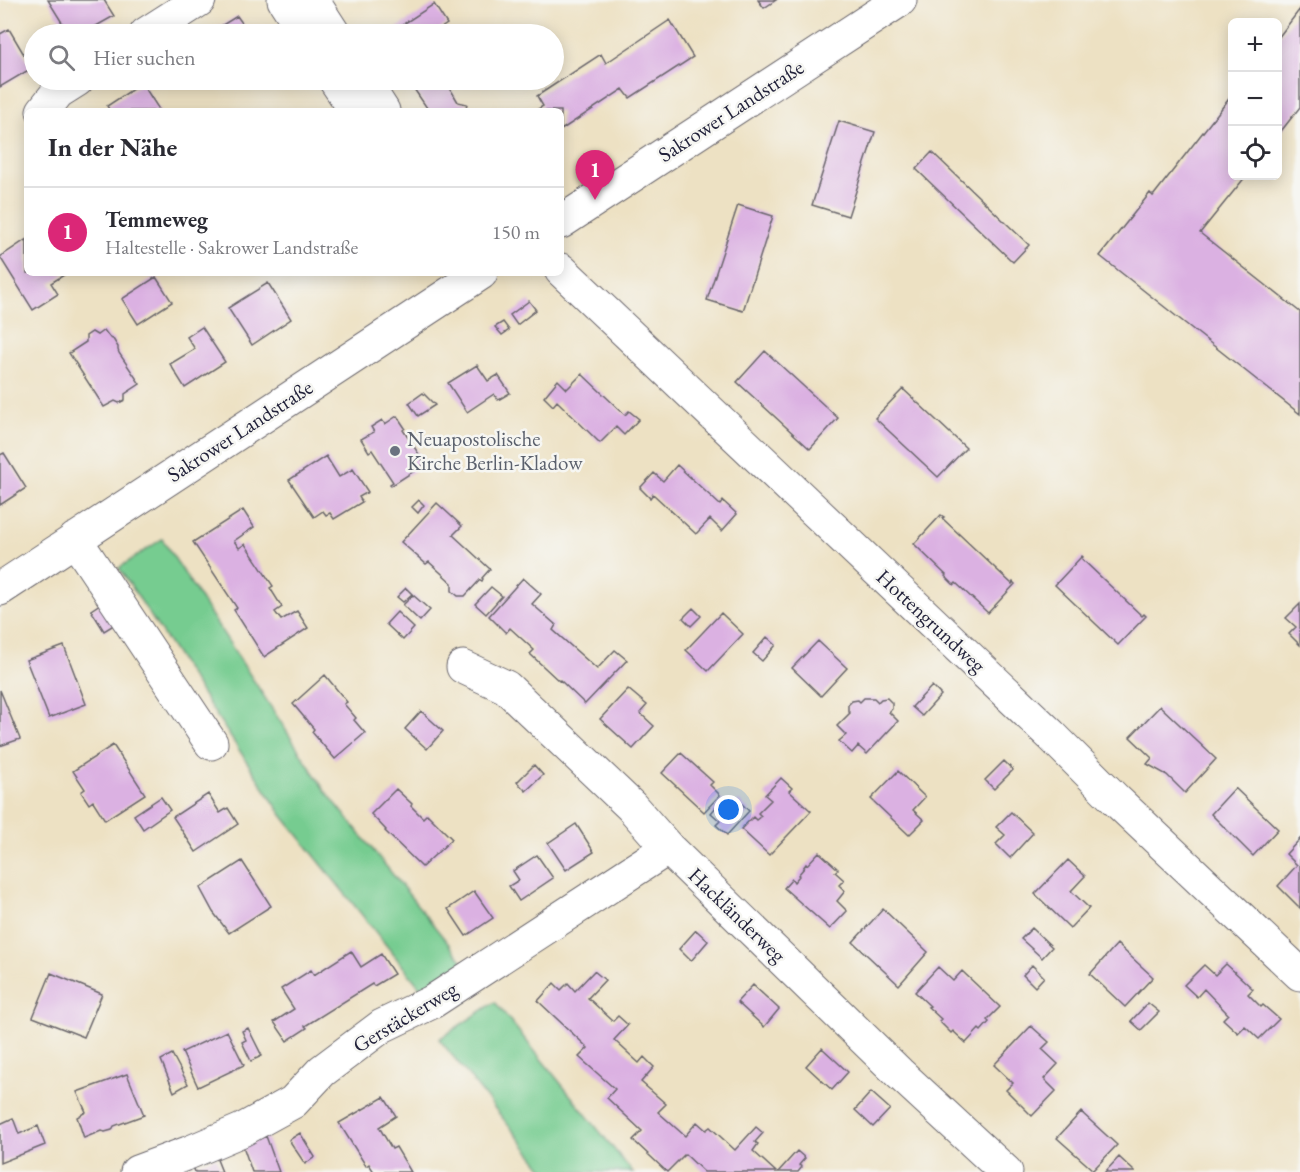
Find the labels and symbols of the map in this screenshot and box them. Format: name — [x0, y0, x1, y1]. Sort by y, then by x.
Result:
street label: Sakrower Landstraße — [653, 53, 809, 168]
pin: 1 — [576, 150, 614, 200]
street label: Sakrower Landstraße — [162, 373, 318, 488]
place label: Neuapostolische Kirche Berlin-Kladow — [407, 425, 583, 476]
marker: Neuapostolische Kirche Berlin-Kladow — [388, 444, 402, 458]
street label: Hottengrundweg — [871, 563, 992, 679]
your location — [714, 795, 743, 824]
street label: Hackländerweg — [683, 861, 792, 968]
street label: Gerstäckerweg — [348, 974, 463, 1058]

